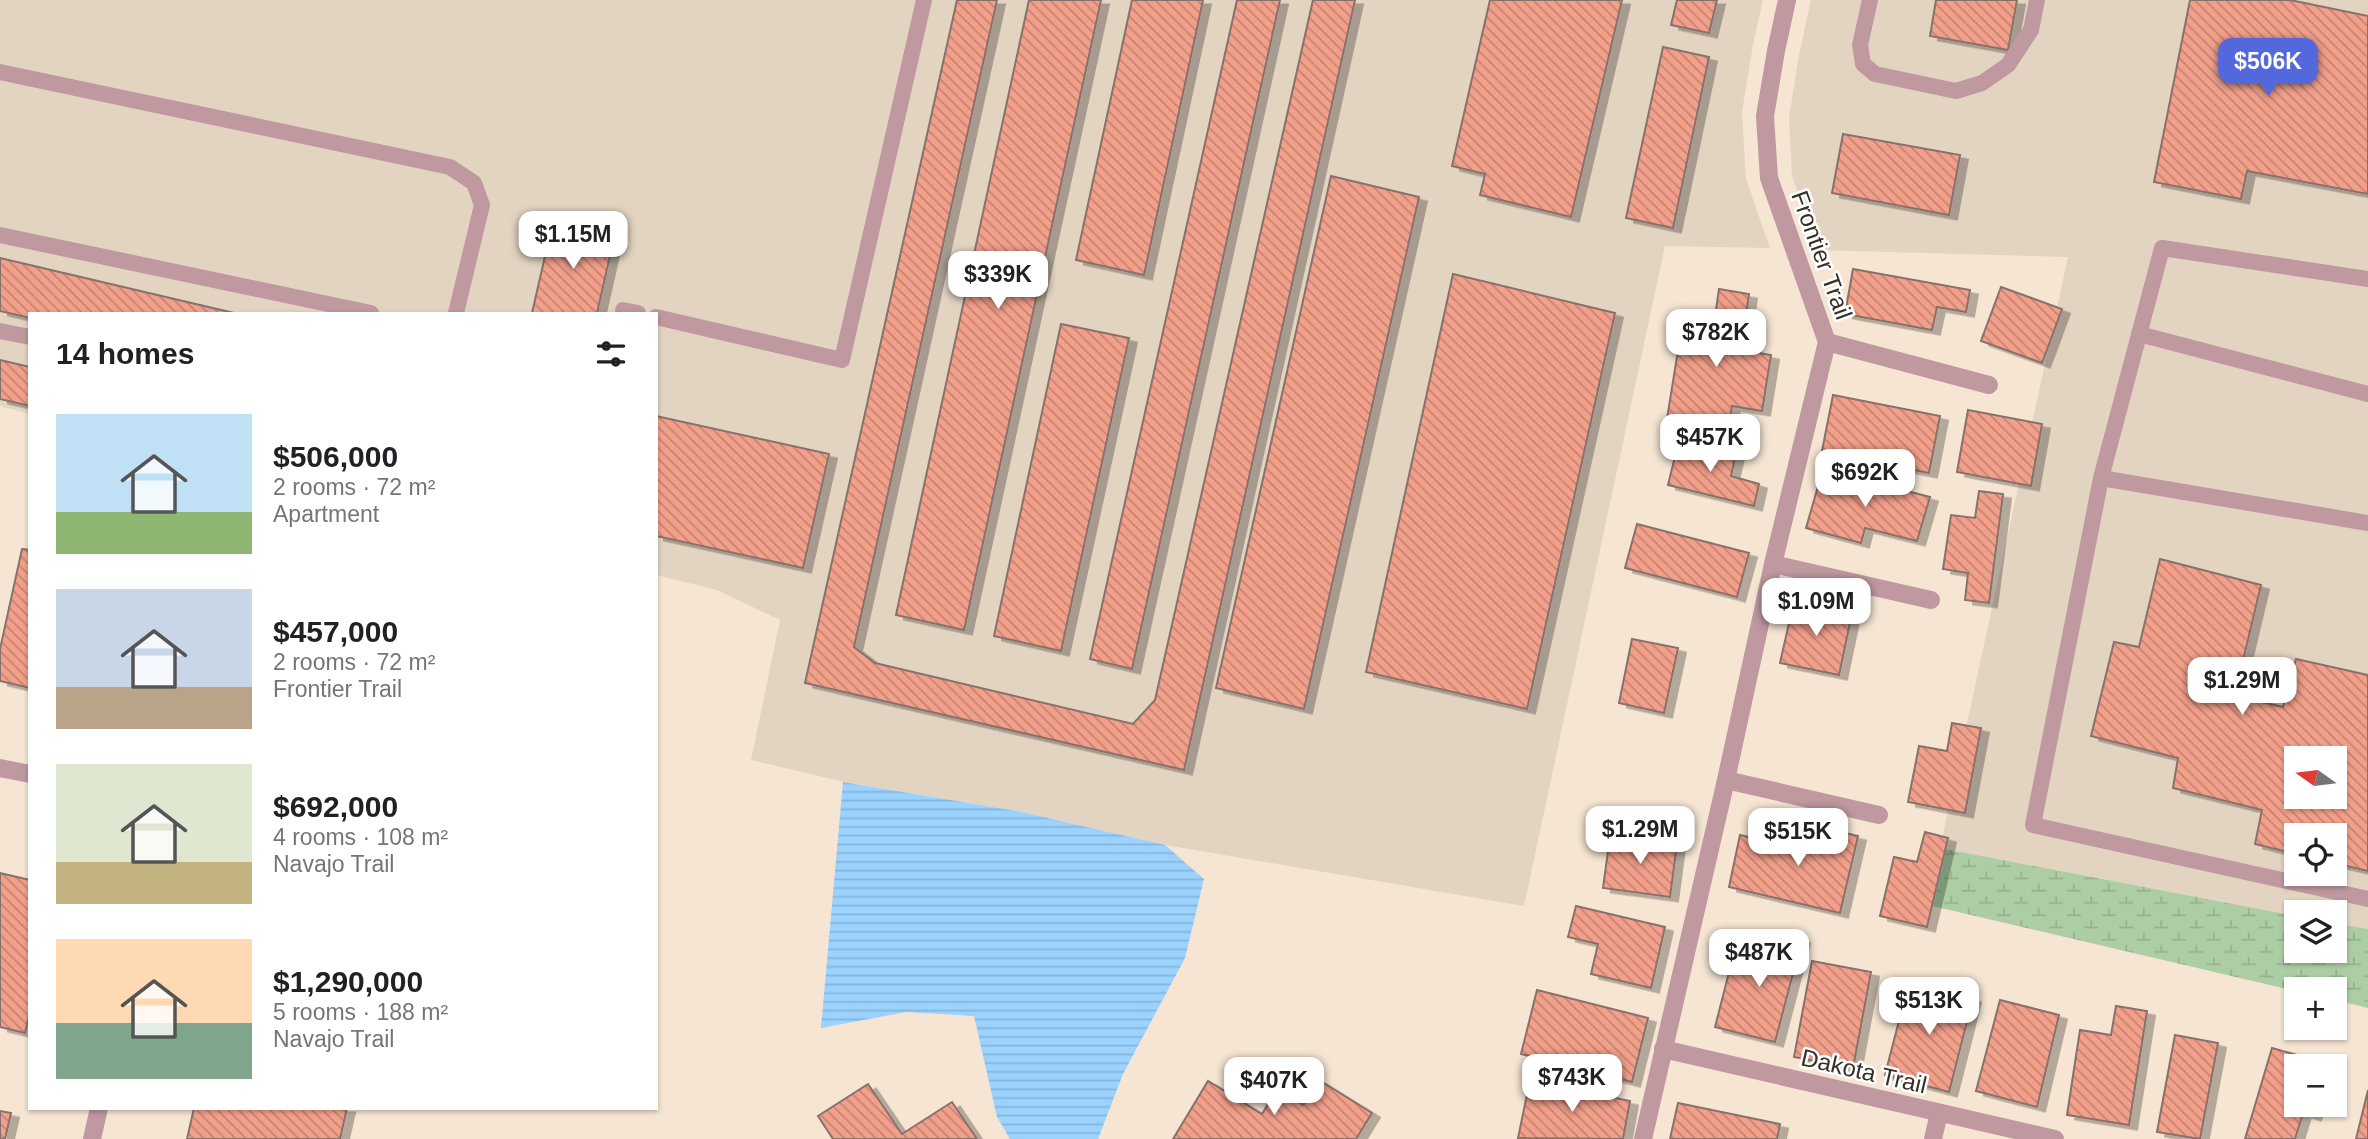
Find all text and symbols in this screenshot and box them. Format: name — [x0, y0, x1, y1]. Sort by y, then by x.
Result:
pin: $506K — [2219, 38, 2317, 98]
text: $506K — [2234, 48, 2302, 74]
street label: Frontier Trail — [1786, 187, 1858, 323]
pin: $1.15M — [516, 212, 630, 271]
text: $1.15M — [535, 221, 611, 247]
pin: $339K — [949, 252, 1047, 311]
text: $339K — [964, 261, 1032, 287]
pin: $782K — [1667, 310, 1765, 369]
text: $782K — [1682, 319, 1750, 345]
icon: filters — [592, 335, 630, 373]
text: 14 homes — [56, 337, 194, 370]
pin: $457K — [1661, 414, 1759, 474]
text: $457K — [1676, 424, 1744, 450]
text: $506,000 — [273, 440, 398, 473]
icon: home — [112, 442, 196, 526]
pin: $692K — [1816, 449, 1914, 509]
text: $692K — [1831, 459, 1899, 485]
text: 2 rooms · 72 m² — [273, 474, 435, 500]
text: Apartment — [273, 501, 379, 527]
pin: $1.09M — [1759, 578, 1873, 638]
text: $1.09M — [1778, 588, 1854, 614]
text: $457,000 — [273, 615, 398, 648]
icon: home — [112, 617, 196, 701]
text: 2 rooms · 72 m² — [273, 649, 435, 675]
pin: $1.29M — [2185, 658, 2299, 717]
text: $1.29M — [2204, 667, 2280, 693]
text: Frontier Trail — [273, 676, 402, 702]
north arrow — [2284, 746, 2347, 808]
map controls — [2284, 746, 2347, 1117]
text: $692,000 — [273, 790, 398, 823]
icon: home — [112, 792, 196, 876]
pin: $1.29M — [1583, 806, 1697, 866]
pin: $515K — [1749, 808, 1847, 868]
text: $1.29M — [1602, 816, 1678, 842]
text: $515K — [1764, 818, 1832, 844]
button: locate — [2284, 823, 2347, 886]
text: 4 rooms · 108 m² — [273, 824, 448, 850]
text: Navajo Trail — [273, 851, 394, 877]
button: layers — [2284, 900, 2347, 963]
pin: $487K — [1710, 930, 1808, 989]
text: $487K — [1725, 939, 1793, 965]
text: $1,290,000 — [273, 965, 423, 998]
icon: home — [112, 967, 196, 1051]
button: + — [2284, 977, 2347, 1040]
pin: $513K — [1880, 978, 1978, 1037]
text: $513K — [1895, 987, 1963, 1013]
text: 5 rooms · 188 m² — [273, 999, 448, 1025]
text: Navajo Trail — [273, 1026, 394, 1052]
street label: Dakota Trail — [1799, 1043, 1929, 1099]
pin: $743K — [1523, 1054, 1621, 1114]
button: − — [2284, 1054, 2347, 1117]
pin: $407K — [1225, 1058, 1323, 1117]
text: $743K — [1538, 1064, 1606, 1090]
text: $407K — [1240, 1067, 1308, 1093]

